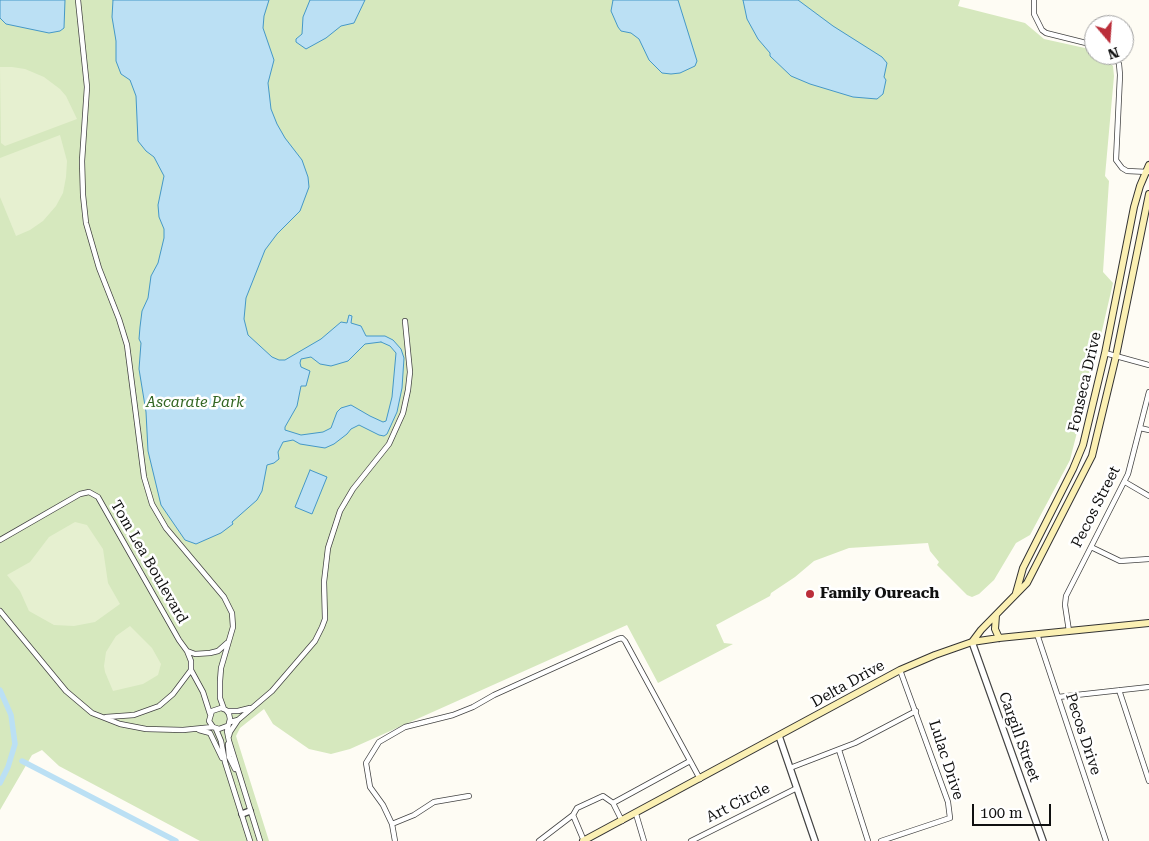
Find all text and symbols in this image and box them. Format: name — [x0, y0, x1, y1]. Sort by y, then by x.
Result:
north arrow — [1084, 15, 1134, 65]
text: N — [1106, 44, 1121, 63]
street label: Fonseca Drive — [1065, 330, 1105, 434]
park label: Ascarate Park — [146, 394, 244, 412]
street label: Pecos Street — [1068, 463, 1124, 551]
street label: Tom Lea Boulevard — [107, 497, 191, 627]
place label: Family Oureach — [820, 585, 939, 603]
marker: Family Oureach — [804, 588, 816, 600]
street label: Delta Drive — [808, 656, 888, 712]
street label: Cargill Street — [994, 690, 1044, 784]
street label: Pecos Drive — [1061, 691, 1105, 777]
street label: Lulac Drive — [925, 718, 967, 802]
street label: Art Circle — [703, 779, 773, 827]
scale bar — [974, 794, 1053, 826]
text: 100 m — [980, 804, 1023, 822]

